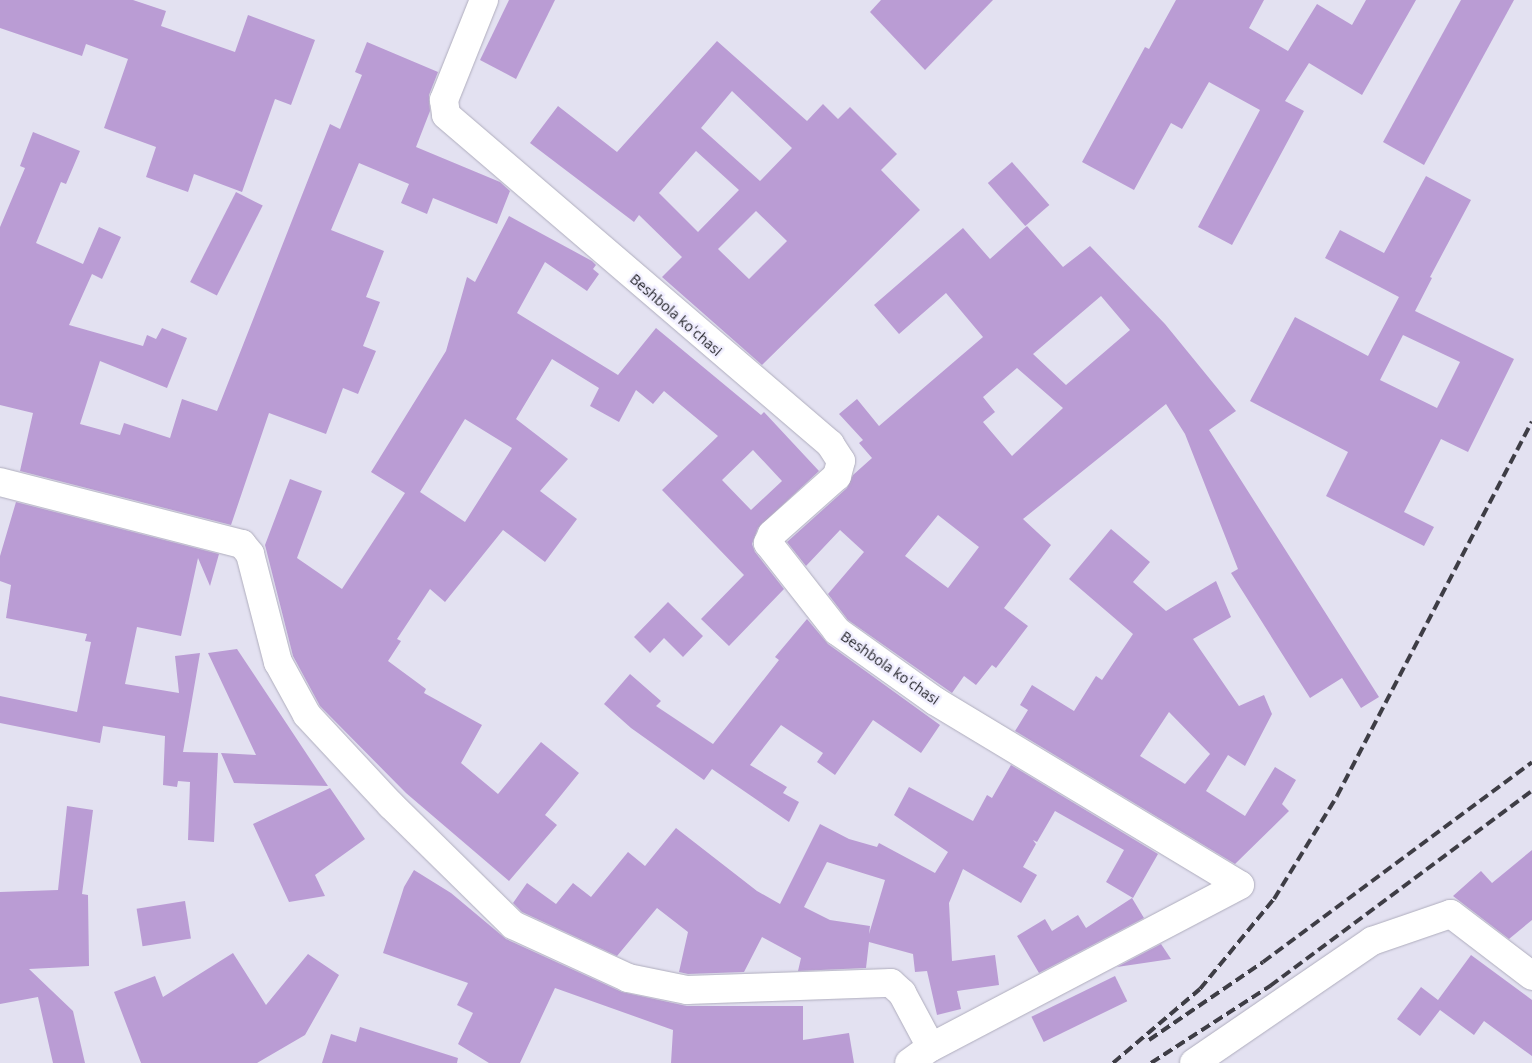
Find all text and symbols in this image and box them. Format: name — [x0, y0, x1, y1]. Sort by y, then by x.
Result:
street label: Beshbola koʻchasi — [627, 271, 725, 359]
street label: Beshbola koʻchasi — [838, 628, 942, 708]

